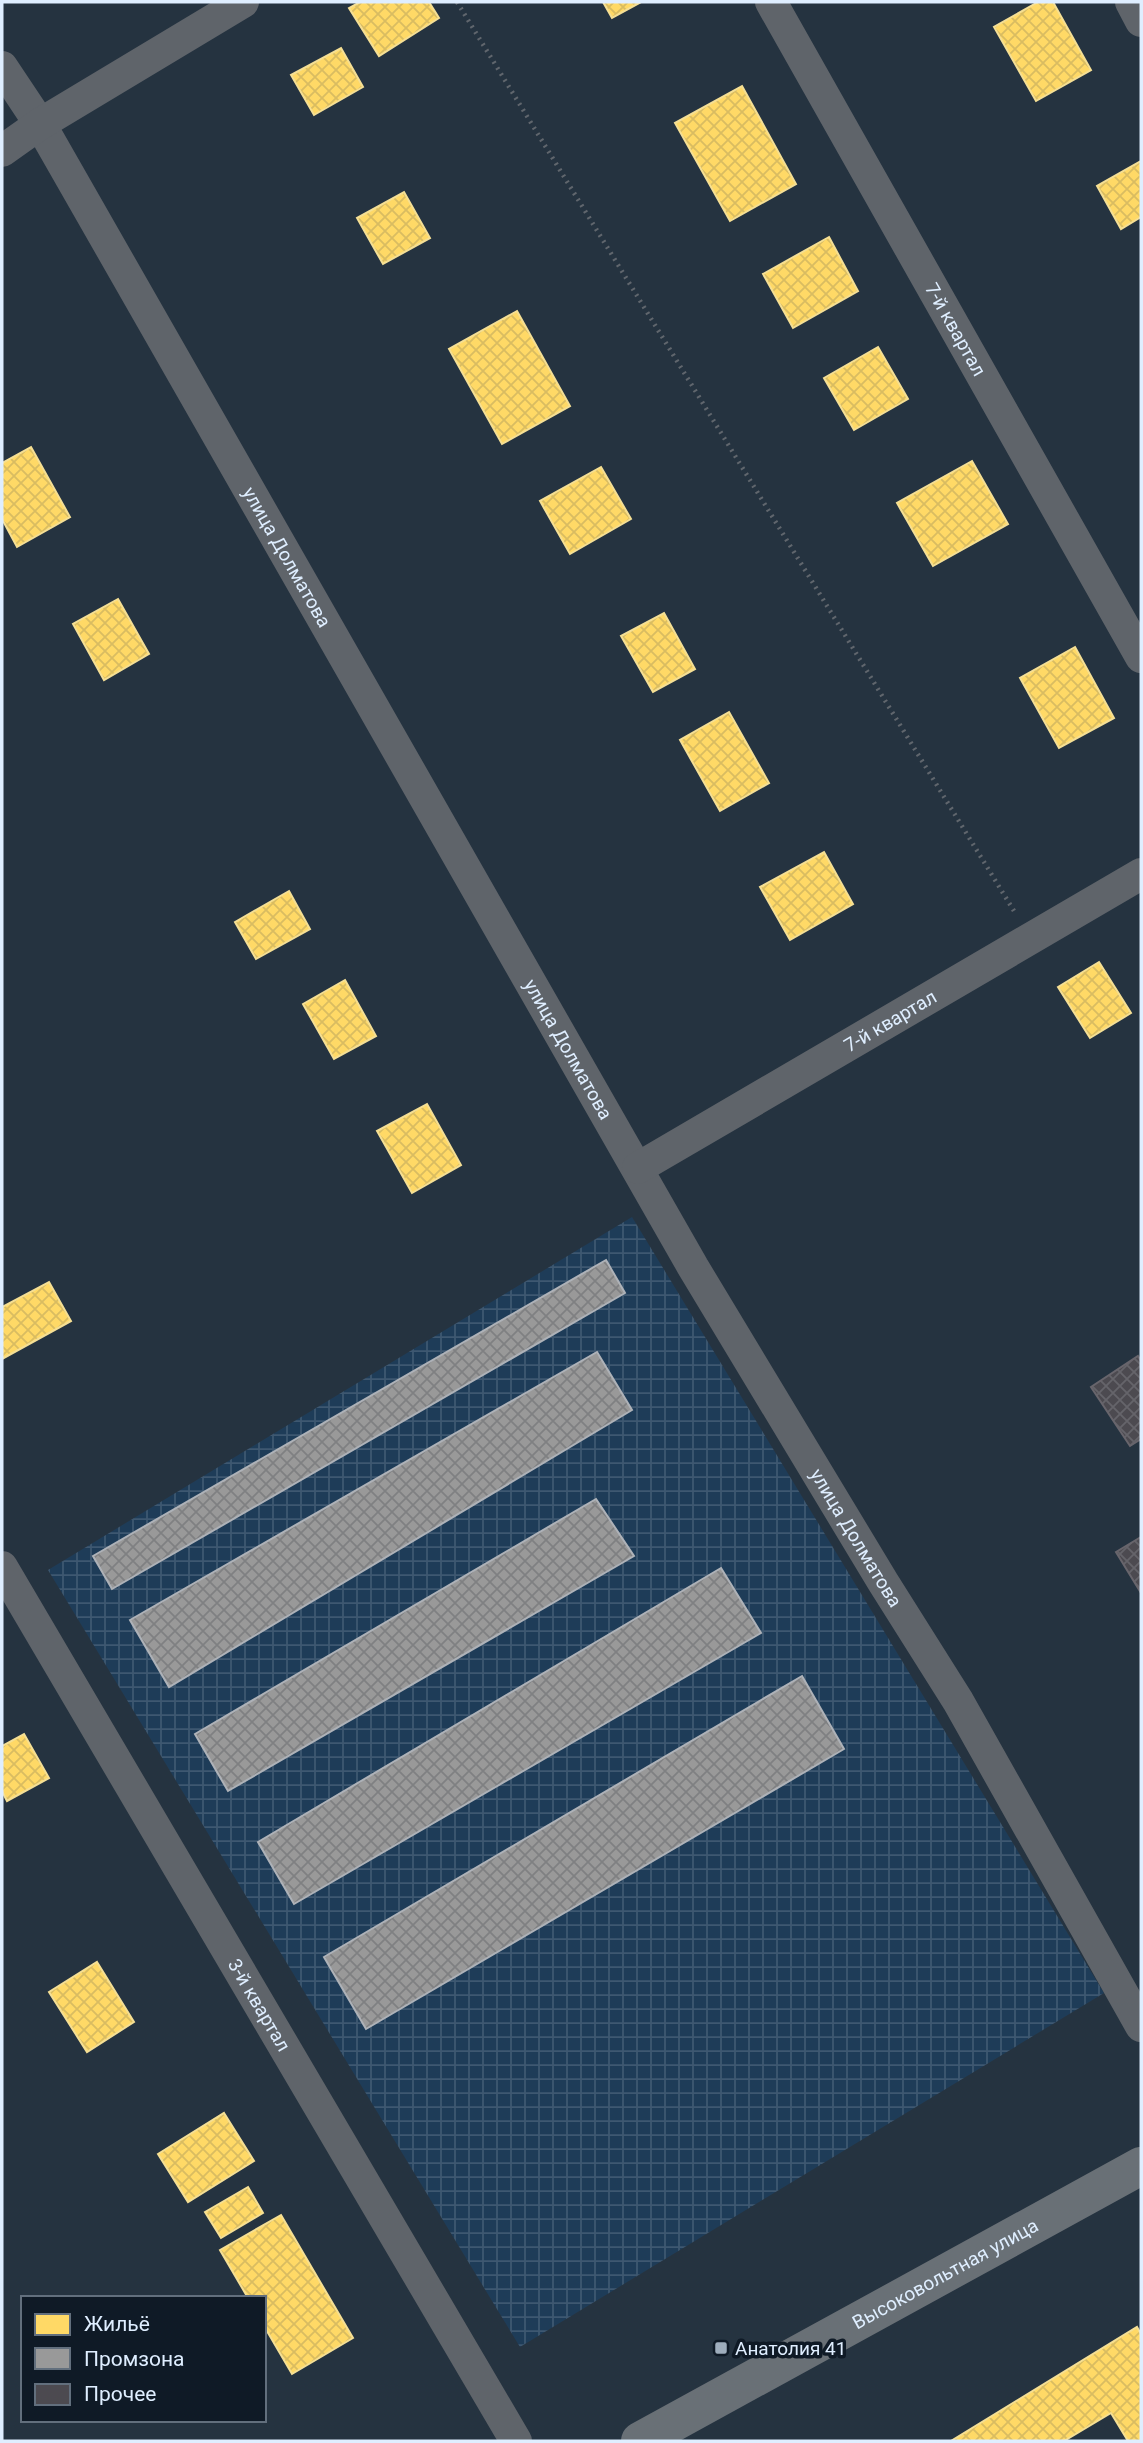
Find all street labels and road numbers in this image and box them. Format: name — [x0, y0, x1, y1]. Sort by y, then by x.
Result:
street label: 7-й квартал — [920, 279, 991, 380]
street label: улица Долматова — [238, 483, 336, 631]
street label: улица Долматова — [519, 975, 617, 1124]
street label: 7-й квартал — [840, 985, 941, 1057]
street label: улица Долматова — [805, 1464, 907, 1611]
street label: 3-й квартал — [223, 1955, 295, 2056]
street label: Высоковольтная улица — [848, 2214, 1042, 2334]

